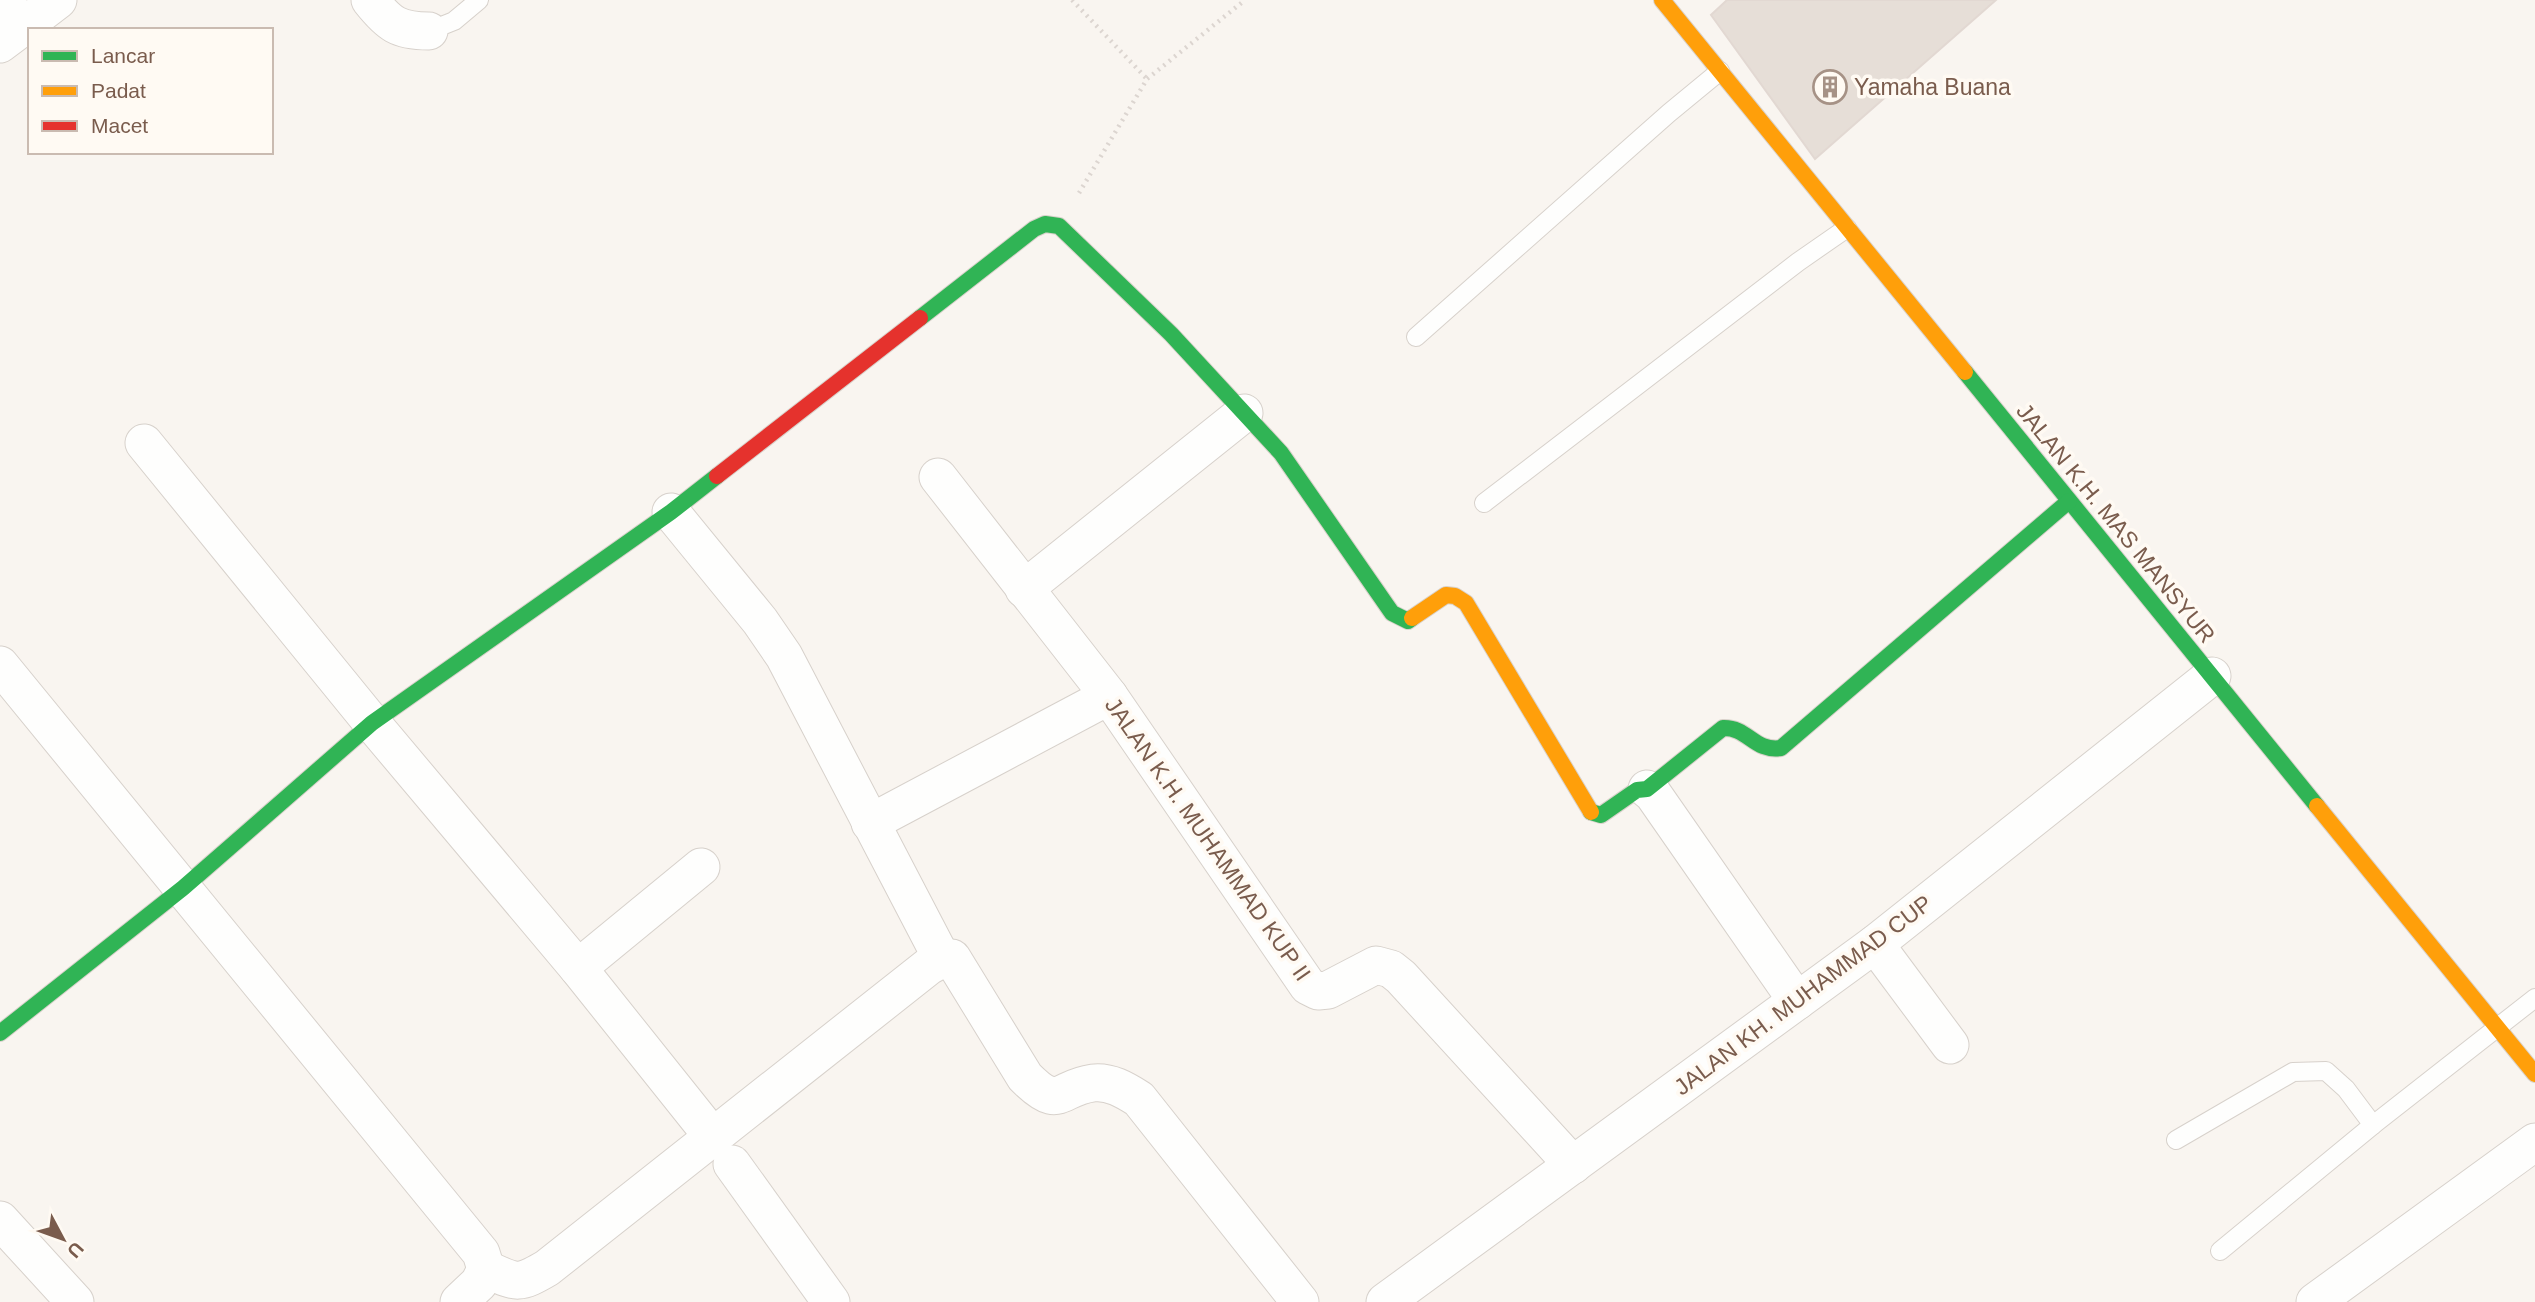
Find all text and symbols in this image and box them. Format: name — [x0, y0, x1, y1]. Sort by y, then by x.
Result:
legend — [28, 28, 273, 154]
text: Lancar — [91, 44, 155, 67]
building icon: Yamaha Buana — [1811, 68, 1849, 106]
place label: Yamaha Buana — [1854, 74, 2011, 100]
text: Padat — [91, 79, 146, 102]
text: Macet — [91, 114, 148, 137]
street label: JALAN K.H. MAS MANSYUR — [2011, 398, 2221, 648]
street label: JALAN K.H. MUHAMMAD KUP II — [1100, 692, 1316, 986]
street label: JALAN KH. MUHAMMAD CUP — [1669, 890, 1937, 1100]
north arrow — [28, 1204, 98, 1274]
text: U — [63, 1238, 88, 1262]

